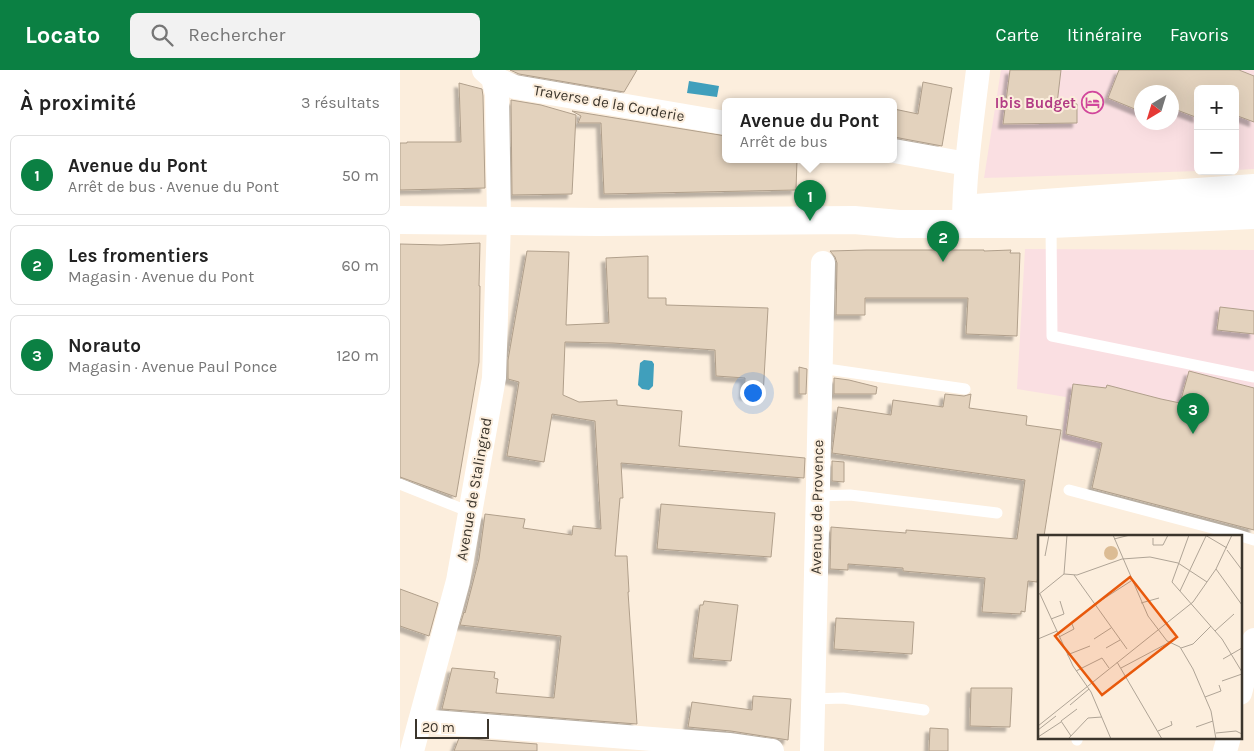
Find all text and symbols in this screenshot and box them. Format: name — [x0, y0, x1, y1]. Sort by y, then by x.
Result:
search box — [130, 13, 480, 58]
text: Locato — [25, 21, 100, 49]
icon: search — [148, 21, 176, 49]
text: Rechercher — [188, 24, 285, 46]
text: Carte — [996, 24, 1039, 46]
text: Itinéraire — [1067, 24, 1142, 46]
text: Favoris — [1170, 24, 1229, 46]
street label: Traverse de la Corderie — [532, 81, 686, 125]
north arrow — [1134, 85, 1179, 130]
map controls — [1194, 85, 1239, 175]
button: + — [1194, 85, 1239, 130]
text: À proximité — [20, 91, 136, 115]
hotel icon: Ibis Budget — [1080, 91, 1104, 115]
text: 3 résultats — [301, 93, 380, 112]
place label: Ibis Budget — [995, 94, 1076, 112]
popup — [722, 98, 897, 163]
text: Avenue du Pont — [740, 110, 879, 132]
button: − — [1194, 130, 1239, 175]
text: Arrêt de bus — [740, 132, 828, 151]
text: Avenue du Pont — [68, 155, 208, 177]
text: 1 — [34, 166, 40, 185]
text: 50 m — [342, 166, 379, 185]
text: Arrêt de bus · Avenue du Pont — [68, 177, 279, 196]
pin: 1 — [794, 180, 826, 221]
pin: 2 — [927, 221, 959, 262]
text: Les fromentiers — [68, 245, 209, 267]
text: 2 — [32, 256, 42, 275]
text: 60 m — [342, 256, 379, 275]
text: Magasin · Avenue du Pont — [68, 267, 254, 286]
text: Norauto — [68, 335, 141, 357]
text: 3 — [32, 346, 42, 365]
text: 120 m — [336, 346, 379, 365]
text: Magasin · Avenue Paul Ponce — [68, 357, 277, 376]
your location — [740, 380, 766, 406]
pin: 3 — [1177, 393, 1209, 434]
street label: Avenue de Stalingrad — [453, 416, 495, 562]
street label: Avenue de Provence — [807, 439, 827, 575]
inset map — [1038, 535, 1242, 738]
scale bar — [415, 716, 489, 739]
text: 20 m — [422, 719, 455, 736]

